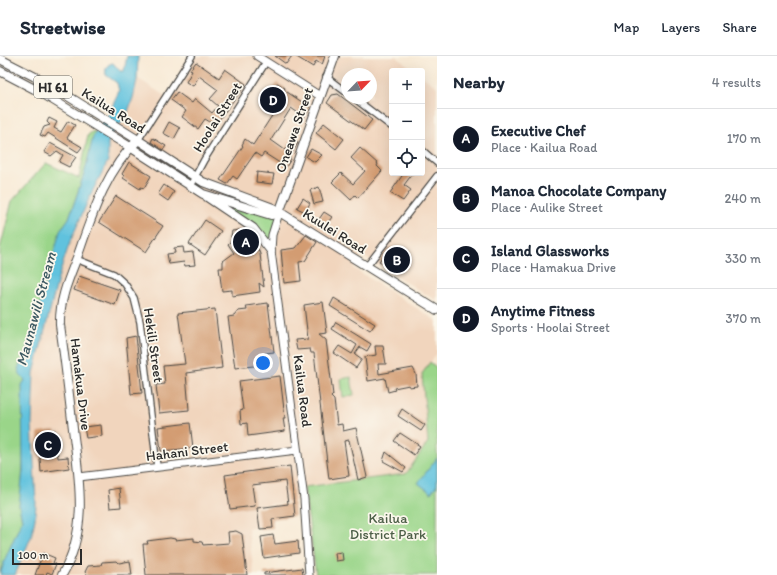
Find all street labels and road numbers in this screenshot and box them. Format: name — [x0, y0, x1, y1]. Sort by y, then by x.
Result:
road number: HI 61 — [34, 76, 72, 98]
street label: Hoolai Street — [189, 79, 246, 155]
street label: Kailua Road — [78, 84, 149, 137]
street label: Oneawa Street — [272, 85, 317, 175]
street label: Kuulei Road — [300, 205, 370, 258]
street label: Hekili Street — [140, 307, 167, 383]
street label: Hamakua Drive — [66, 337, 95, 431]
street label: Kailua Road — [290, 354, 315, 428]
street label: Hahani Street — [145, 438, 229, 465]

